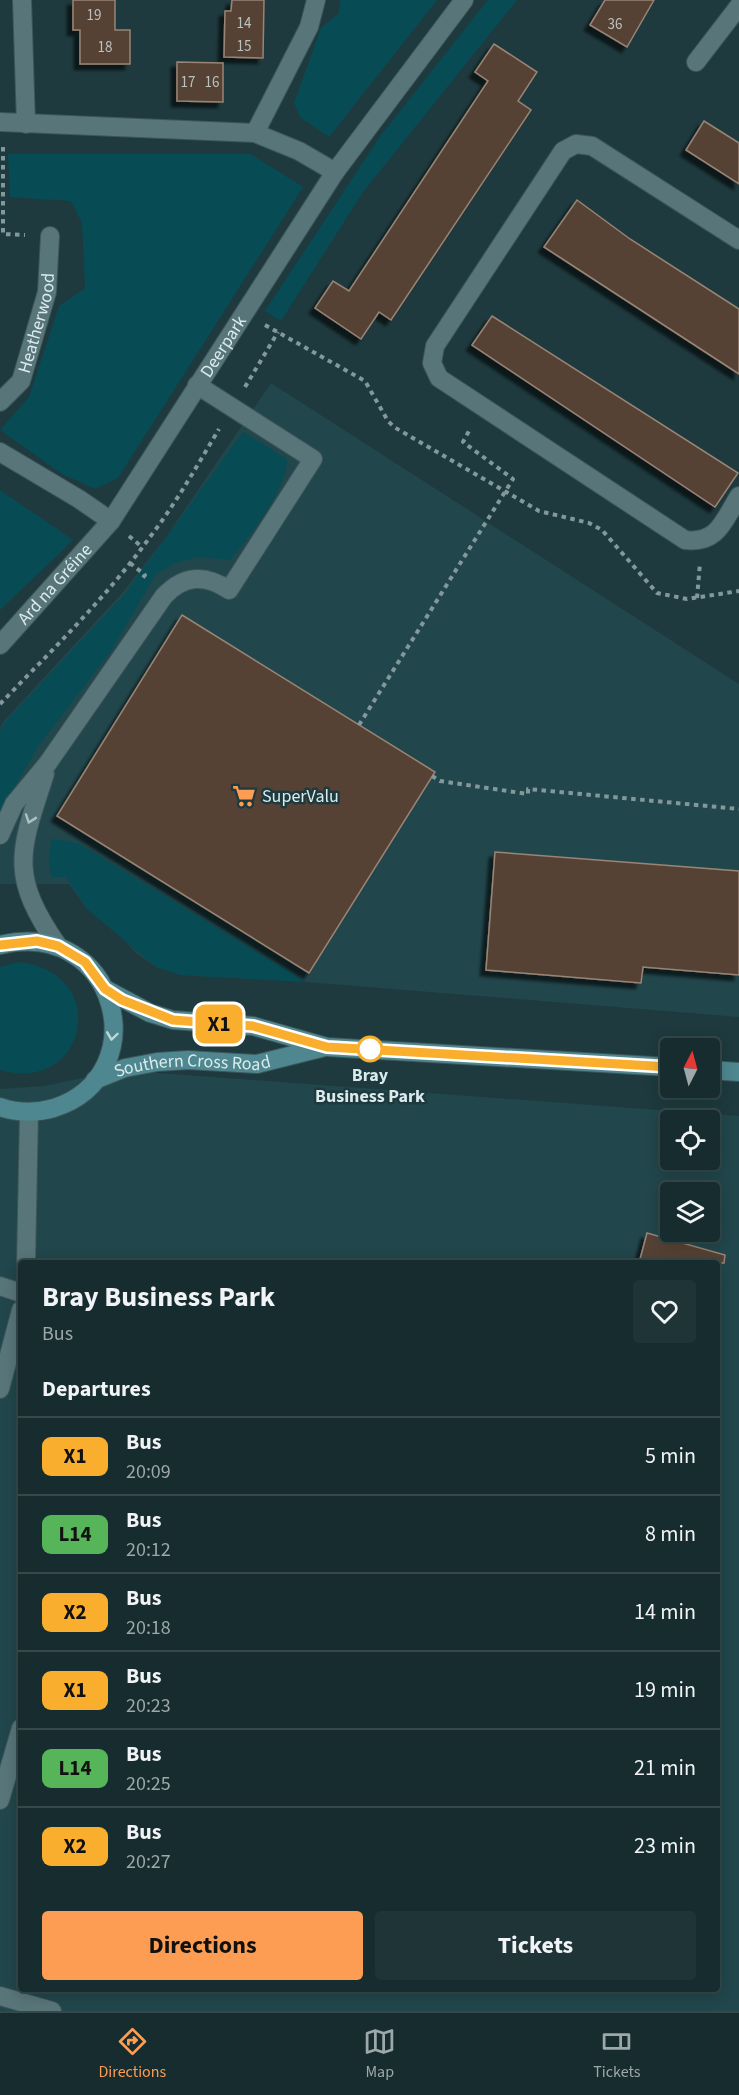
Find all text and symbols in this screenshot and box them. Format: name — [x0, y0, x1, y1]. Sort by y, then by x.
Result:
house number: 19 — [87, 5, 101, 26]
house number: 14 — [237, 13, 252, 34]
house number: 36 — [608, 14, 622, 35]
house number: 15 — [237, 36, 251, 57]
house number: 18 — [98, 37, 112, 58]
house number: 17 — [181, 72, 195, 93]
house number: 16 — [205, 72, 219, 93]
street label: Heatherwood — [12, 272, 61, 376]
street label: Deerpark — [194, 311, 253, 382]
street label: Ard na Gréine — [12, 538, 98, 630]
supermarket icon: SuperValu — [231, 783, 257, 809]
place label: SuperValu — [262, 784, 339, 809]
one-way arrow — [25, 813, 38, 824]
line badge: X1 — [192, 1004, 246, 1044]
text: X1 — [208, 1009, 231, 1039]
one-way arrow — [106, 1031, 118, 1041]
marker: Bray Business Park — [357, 1036, 383, 1062]
north arrow — [660, 1038, 720, 1098]
map controls — [660, 1038, 720, 1242]
street label: Southern Cross Road — [110, 1048, 273, 1084]
place label: Bray Business Park — [315, 1063, 425, 1109]
button: locate — [660, 1110, 720, 1170]
button: layers — [660, 1182, 720, 1242]
text: Bray Business Park — [42, 1277, 275, 1317]
button: heart — [633, 1280, 696, 1343]
text: Bus — [42, 1320, 73, 1348]
text: Departures — [42, 1373, 151, 1405]
text: Bus — [126, 1426, 162, 1458]
text: 5 min — [645, 1440, 696, 1472]
text: X1 — [64, 1441, 87, 1471]
text: 20:09 — [126, 1458, 171, 1486]
text: Bus — [126, 1504, 162, 1536]
text: 8 min — [645, 1518, 696, 1550]
text: L14 — [58, 1519, 92, 1549]
text: 20:12 — [126, 1536, 171, 1564]
text: Bus — [126, 1582, 162, 1614]
text: 14 min — [634, 1596, 696, 1628]
text: X2 — [64, 1597, 87, 1627]
text: 20:18 — [126, 1614, 171, 1642]
text: Bus — [126, 1660, 162, 1692]
text: 19 min — [634, 1674, 696, 1706]
text: X1 — [64, 1675, 87, 1705]
text: 20:23 — [126, 1692, 171, 1720]
text: Bus — [126, 1738, 162, 1770]
text: 21 min — [634, 1752, 696, 1784]
text: L14 — [58, 1753, 92, 1783]
text: 20:25 — [126, 1770, 171, 1798]
text: Bus — [126, 1816, 162, 1848]
text: 23 min — [634, 1830, 696, 1862]
text: X2 — [64, 1831, 87, 1861]
text: 20:27 — [126, 1848, 171, 1876]
button: Directions — [42, 1911, 363, 1980]
button: Tickets — [375, 1911, 696, 1980]
tab: Directions — [99, 2025, 166, 2083]
tab: Map — [363, 2025, 396, 2083]
tab: Tickets — [593, 2025, 640, 2083]

